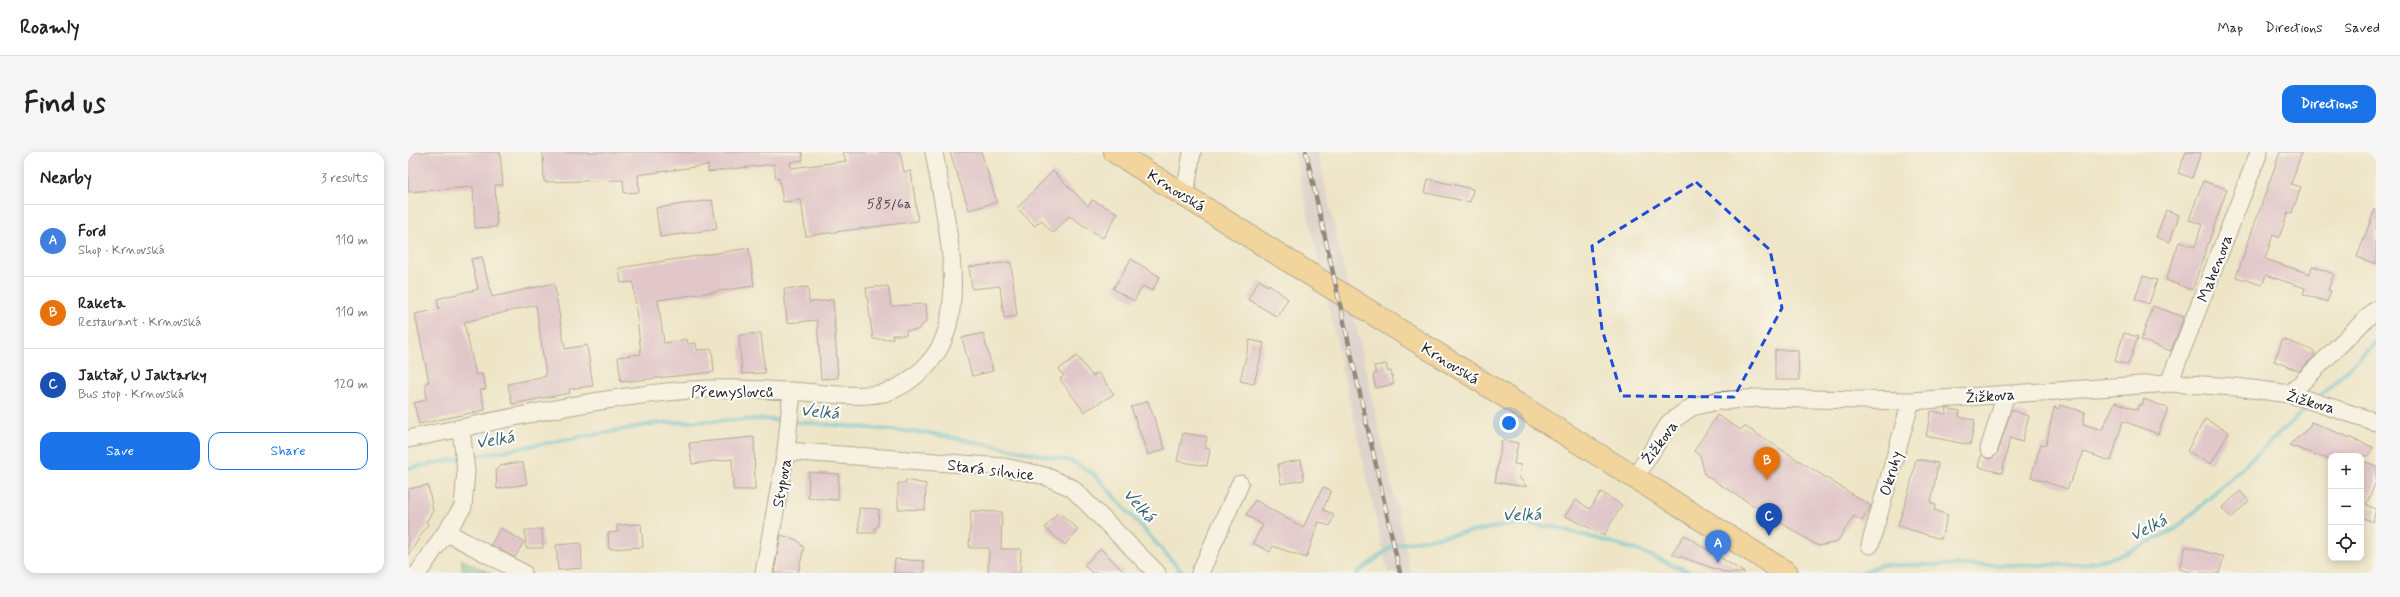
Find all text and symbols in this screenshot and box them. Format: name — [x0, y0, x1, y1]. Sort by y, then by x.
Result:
text: Roamly — [20, 15, 79, 40]
text: Map — [2217, 19, 2243, 37]
text: Directions — [2265, 19, 2323, 37]
text: Saved — [2345, 19, 2380, 37]
button: Directions — [2282, 85, 2376, 123]
text: Find us — [24, 86, 105, 123]
street label: Krnovská — [1143, 165, 1209, 217]
text: Nearby — [40, 167, 92, 189]
text: 3 results — [321, 170, 368, 187]
house number: 585/6a — [867, 195, 911, 213]
text: Ford — [78, 222, 106, 242]
text: A — [49, 232, 57, 249]
text: 110 m — [335, 232, 368, 249]
street label: Mahenova — [2193, 232, 2238, 305]
text: Shop · Krnovská — [78, 242, 165, 259]
text: Raketa — [78, 294, 125, 314]
text: B — [49, 304, 57, 321]
text: 110 m — [335, 304, 368, 321]
text: Restaurant · Krnovská — [78, 314, 202, 331]
street label: Krnovská — [1417, 338, 1483, 390]
text: Jaktař, U Jaktarky — [78, 366, 207, 386]
text: C — [48, 376, 58, 393]
text: 120 m — [334, 376, 368, 393]
street label: Přemyslovců — [691, 382, 773, 403]
street label: Žižkova — [1965, 384, 2016, 409]
text: Bus stop · Krnovská — [78, 386, 184, 403]
street label: Žižkova — [2284, 386, 2337, 419]
water label: Velká — [800, 399, 840, 425]
your location — [1499, 413, 1519, 433]
street label: Žižkova — [1637, 417, 1683, 469]
water label: Velká — [474, 426, 516, 454]
button: Save — [40, 432, 200, 470]
button: Share — [208, 432, 368, 470]
pin: B — [1754, 447, 1780, 480]
street label: Okruhy — [1875, 448, 1908, 498]
map controls — [2328, 453, 2364, 561]
button: + — [2328, 453, 2364, 489]
street label: Stará silnice — [946, 455, 1036, 486]
street label: Stypova — [768, 457, 797, 509]
water label: Velká — [1118, 484, 1160, 528]
button: − — [2328, 489, 2364, 525]
pin: C — [1756, 503, 1782, 536]
water label: Velká — [1502, 504, 1542, 526]
water label: Velká — [2126, 509, 2171, 547]
button: locate — [2328, 525, 2364, 561]
pin: A — [1705, 530, 1731, 563]

